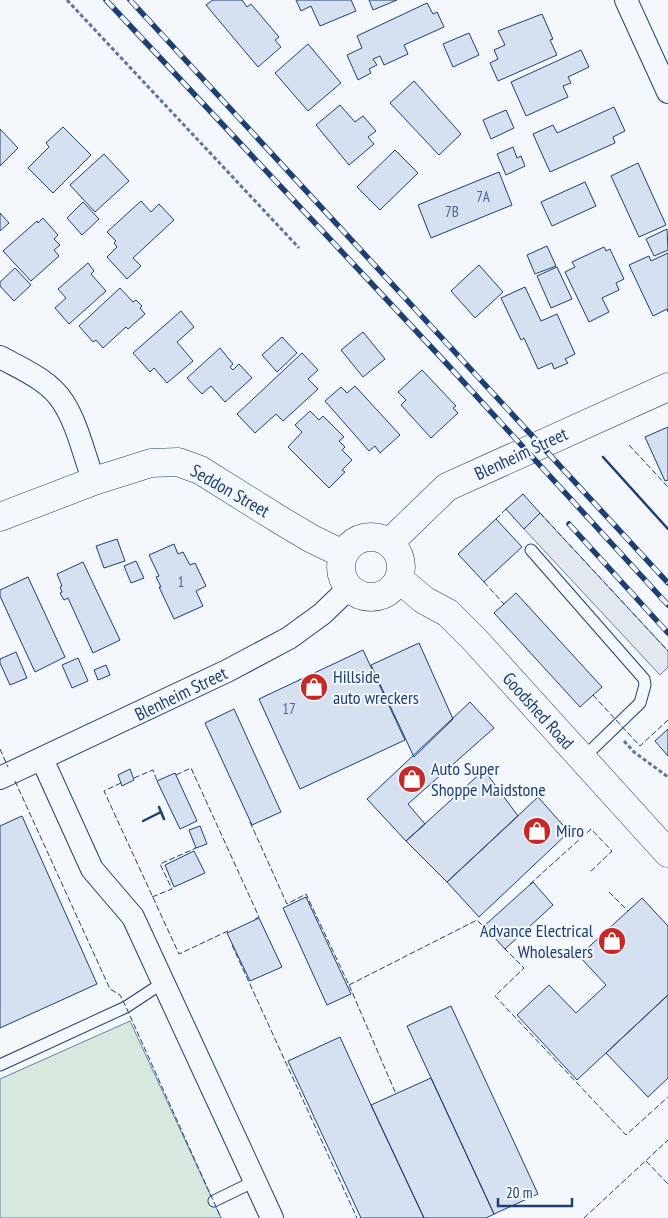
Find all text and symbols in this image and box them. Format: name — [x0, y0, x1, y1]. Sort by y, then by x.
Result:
house number: 7A — [476, 187, 491, 206]
house number: 7B — [445, 202, 459, 221]
street label: Blenheim Street — [471, 422, 571, 485]
street label: Seddon Street — [187, 459, 274, 522]
house number: 1 — [178, 572, 184, 591]
street label: Blenheim Street — [131, 661, 231, 726]
place label: Hillside auto wreckers — [333, 665, 419, 709]
street label: Goodshed Road — [498, 667, 579, 754]
shop icon: Hillside auto wreckers — [299, 672, 329, 702]
house number: 17 — [282, 699, 296, 718]
place label: Auto Super Shoppe Maidstone — [431, 757, 546, 801]
shop icon: Auto Super Shoppe Maidstone — [397, 764, 427, 794]
shop icon: Miro — [522, 816, 552, 846]
place label: Miro — [556, 819, 584, 842]
place label: Advance Electrical Wholesalers — [480, 919, 594, 963]
shop icon: Advance Electrical Wholesalers — [597, 926, 627, 956]
scale bar — [498, 1176, 572, 1208]
text: 20 m — [506, 1183, 532, 1202]

